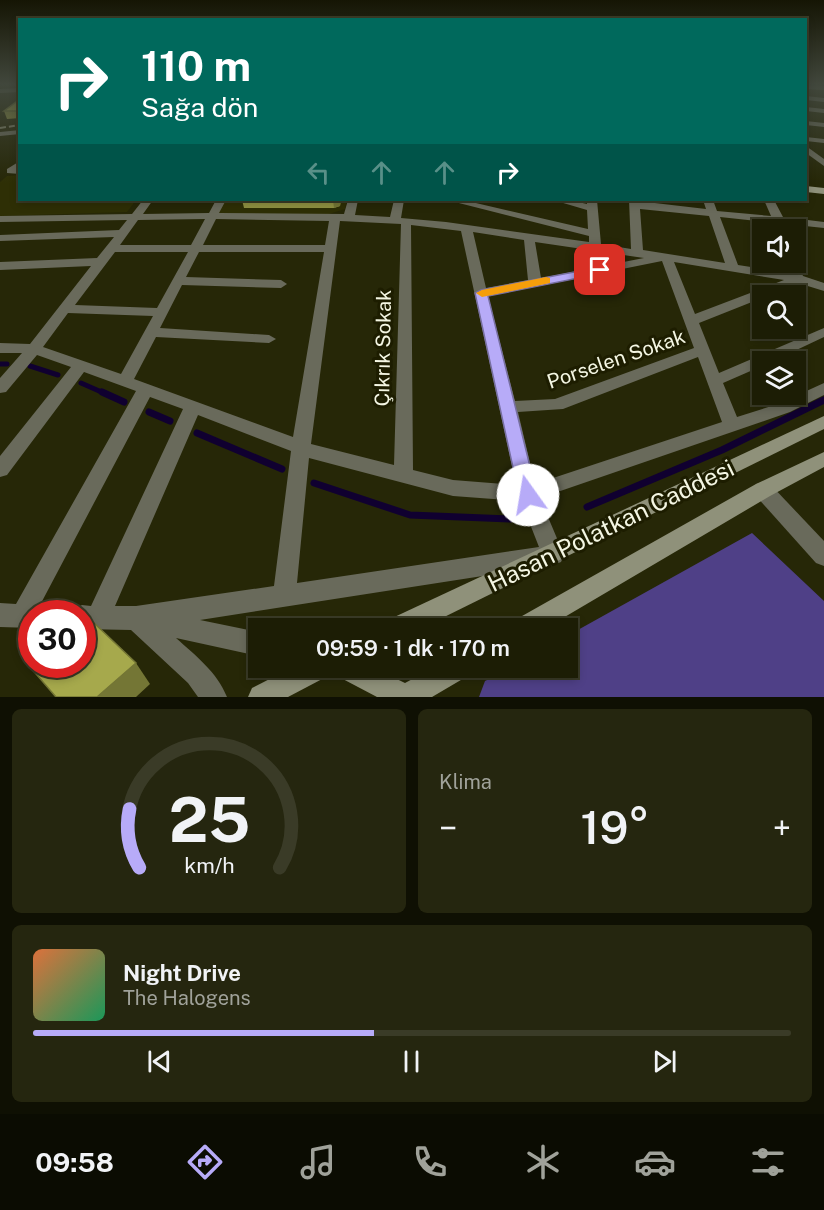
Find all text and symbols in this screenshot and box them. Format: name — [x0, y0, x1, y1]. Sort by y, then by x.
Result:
text: 110 m — [141, 41, 251, 90]
icon: right — [42, 42, 120, 120]
text: Sağa dön — [141, 91, 258, 123]
icon: left — [302, 156, 335, 189]
icon: ahead — [365, 156, 398, 189]
icon: ahead — [428, 156, 461, 189]
icon: right — [491, 156, 524, 189]
map controls — [752, 219, 806, 405]
button: sound — [752, 219, 806, 273]
pin — [574, 244, 625, 295]
icon: arrive — [583, 253, 616, 286]
button: search — [752, 285, 806, 339]
street label: Çıkrık Sokak — [370, 289, 396, 407]
street label: Porselen Sokak — [544, 324, 688, 394]
button: layers — [752, 351, 806, 405]
street label: Hasan Polatkan Caddesi — [483, 453, 738, 597]
position arrow — [496, 463, 560, 527]
speed limit sign: 30 — [18, 600, 96, 678]
text: 09:59 · 1 dk · 170 m — [316, 635, 510, 661]
text: Klima — [439, 770, 492, 794]
text: 25 — [168, 783, 250, 856]
text: 19° — [581, 801, 649, 854]
text: − — [439, 809, 457, 847]
text: + — [773, 809, 791, 847]
text: km/h — [184, 853, 234, 878]
text: Night Drive — [123, 960, 241, 986]
text: The Halogens — [123, 986, 251, 1010]
icon: previous — [143, 1045, 176, 1078]
icon: pause — [395, 1045, 428, 1078]
icon: next — [648, 1045, 681, 1078]
icon: directions — [184, 1141, 226, 1183]
icon: music — [297, 1141, 339, 1183]
icon: phone — [409, 1141, 451, 1183]
icon: climate — [522, 1141, 564, 1183]
icon: car — [634, 1141, 676, 1183]
icon: filters — [747, 1141, 789, 1183]
text: 09:58 — [35, 1146, 114, 1178]

